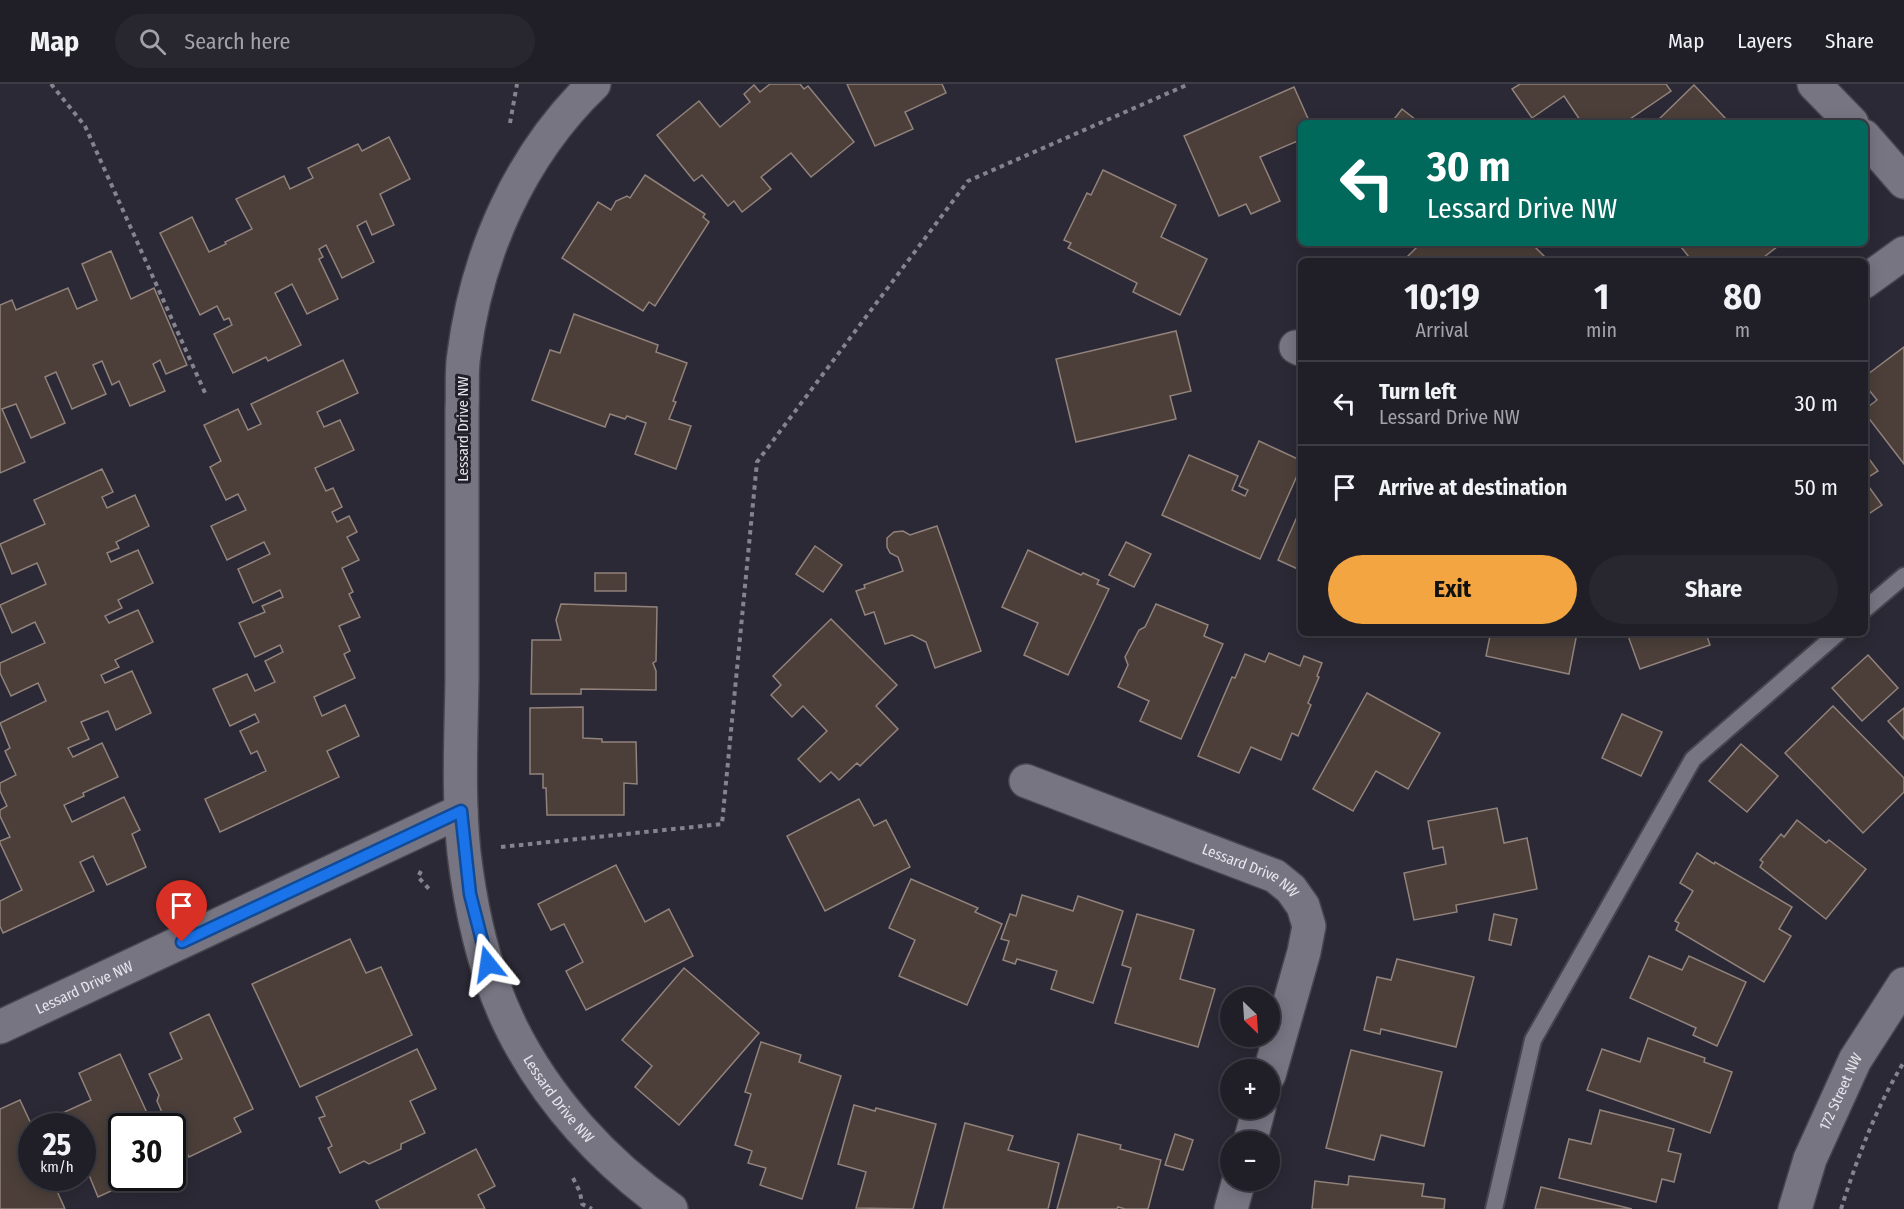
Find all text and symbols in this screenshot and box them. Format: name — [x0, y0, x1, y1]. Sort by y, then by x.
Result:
search box — [115, 14, 535, 68]
text: Map — [30, 25, 79, 58]
icon: search — [136, 25, 169, 58]
text: Search here — [184, 28, 290, 55]
text: Map — [1668, 28, 1704, 54]
text: Layers — [1737, 28, 1792, 54]
text: Share — [1825, 28, 1874, 54]
text: 30 m — [1427, 142, 1511, 192]
icon: left — [1328, 144, 1406, 222]
text: Lessard Drive NW — [1427, 193, 1617, 225]
text: 10:19 — [1404, 275, 1480, 319]
text: 1 — [1594, 275, 1609, 319]
text: 80 — [1723, 275, 1762, 319]
text: Arrival — [1416, 318, 1469, 342]
text: min — [1586, 318, 1617, 342]
text: m — [1735, 318, 1750, 342]
street label: Lessard Drive NW — [454, 376, 472, 482]
text: Turn left — [1379, 378, 1457, 405]
icon: left — [1328, 387, 1361, 420]
text: 30 m — [1795, 390, 1838, 417]
text: Lessard Drive NW — [1379, 405, 1520, 429]
icon: arrive — [1328, 471, 1361, 504]
text: Arrive at destination — [1379, 474, 1567, 501]
text: 50 m — [1794, 474, 1838, 501]
button: Exit — [1328, 555, 1577, 624]
button: Share — [1589, 555, 1838, 624]
street label: Lessard Drive NW — [1199, 840, 1303, 901]
pin — [156, 880, 207, 942]
icon: arrive — [165, 889, 198, 922]
position arrow — [456, 932, 520, 996]
street label: Lessard Drive NW — [33, 957, 136, 1018]
north arrow — [1220, 987, 1280, 1047]
map controls — [1220, 987, 1280, 1191]
street label: 172 Street NW — [1815, 1050, 1866, 1133]
street label: Lessard Drive NW — [519, 1052, 598, 1147]
button: + — [1220, 1059, 1280, 1119]
speed limit sign: 30 — [108, 1113, 186, 1191]
text: 25 — [43, 1127, 71, 1163]
button: − — [1220, 1131, 1280, 1191]
text: km/h — [40, 1158, 74, 1176]

